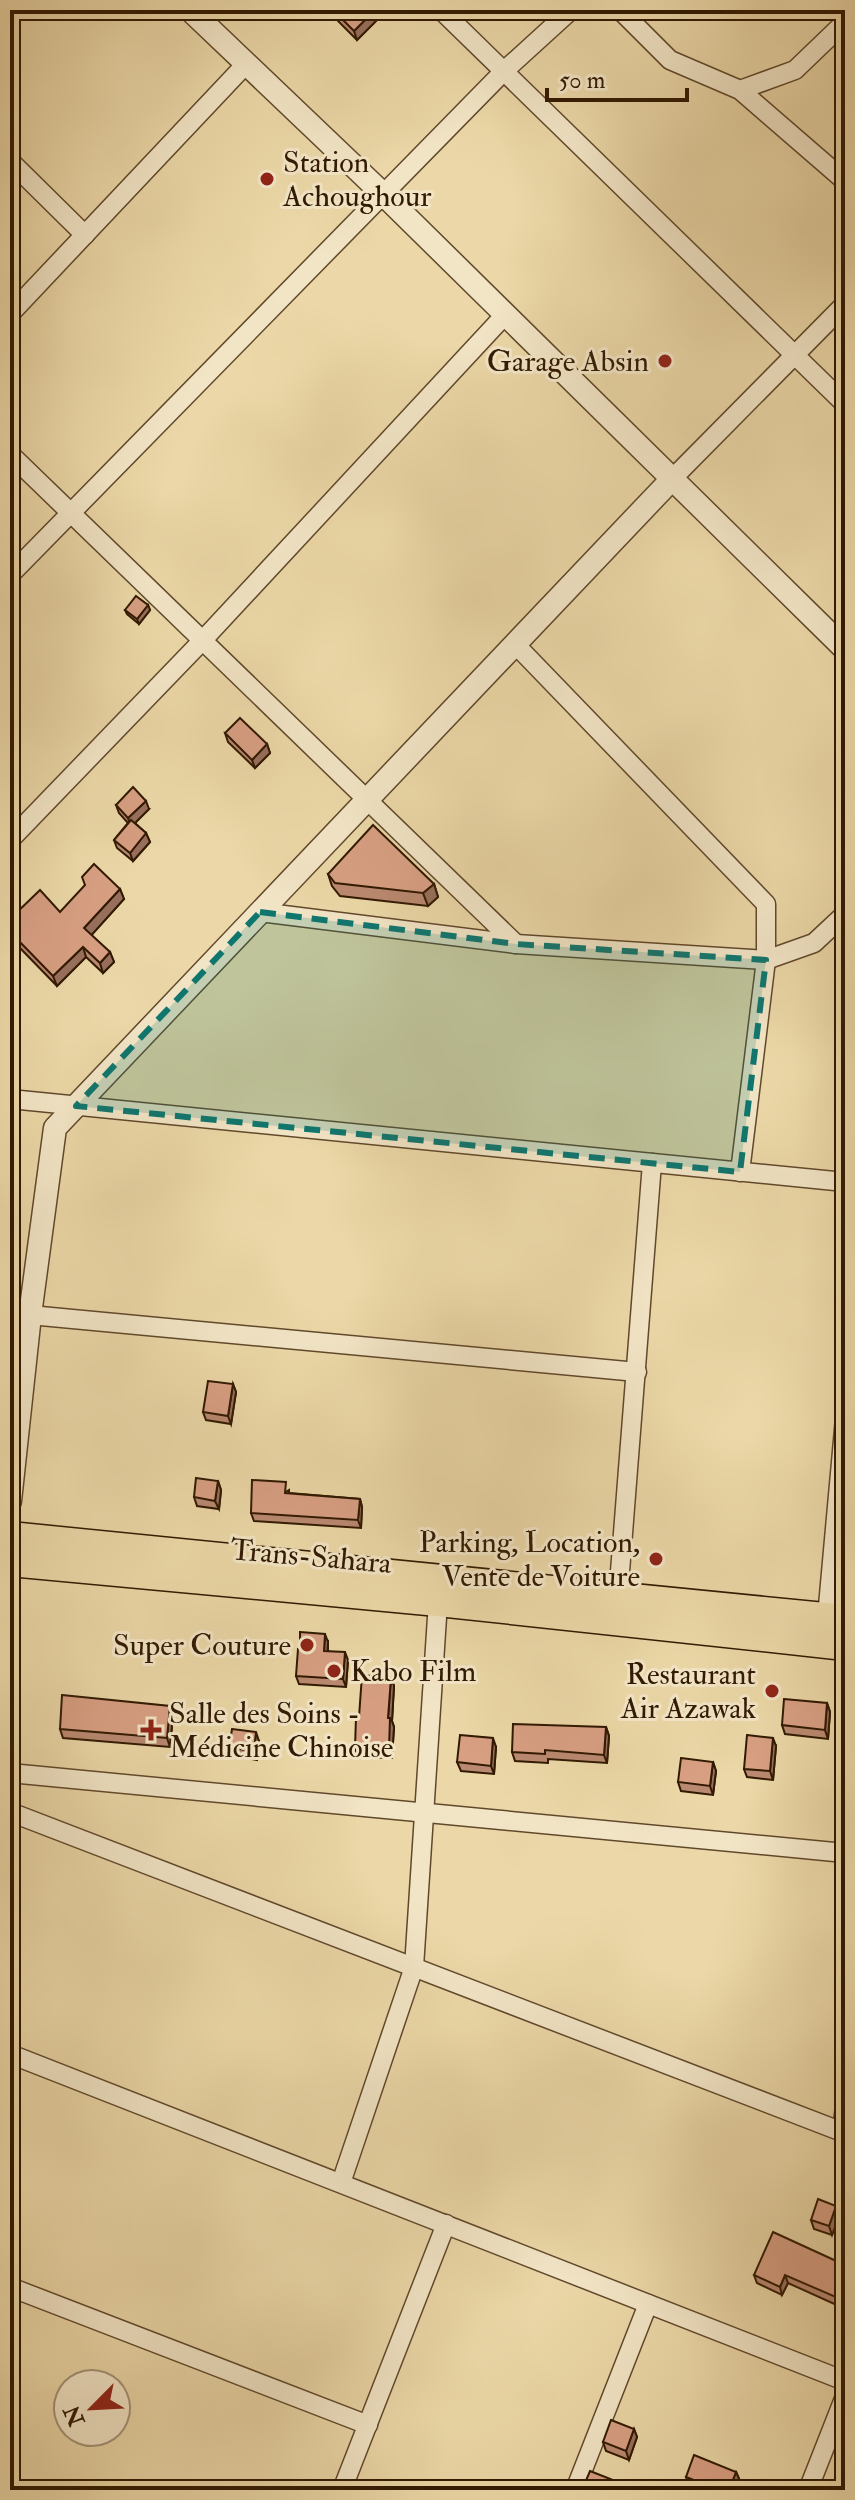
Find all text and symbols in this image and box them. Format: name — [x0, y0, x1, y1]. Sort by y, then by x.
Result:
scale bar — [547, 52, 687, 102]
text: 50 m — [559, 65, 606, 96]
place label: Station Achoughour — [282, 144, 432, 215]
marker: Station Achoughour — [258, 170, 276, 188]
place label: Garage Absin — [487, 343, 649, 380]
marker: Garage Absin — [656, 352, 674, 370]
place label: Parking, Location, Vente de Voiture — [419, 1524, 640, 1595]
street label: Trans-Sahara — [229, 1531, 394, 1582]
marker: Parking, Location, Vente de Voiture — [647, 1550, 665, 1568]
place label: Super Couture — [113, 1627, 291, 1664]
marker: Super Couture — [298, 1636, 316, 1654]
place label: Kabo Film — [350, 1653, 476, 1690]
place label: Restaurant Air Azawak — [620, 1656, 756, 1727]
marker: Kabo Film — [325, 1662, 343, 1680]
marker: Restaurant Air Azawak — [763, 1682, 781, 1700]
place label: Salle des Soins - Médicine Chinoise — [169, 1695, 393, 1766]
marker: Salle des Soins - Médicine Chinoise — [140, 1719, 162, 1741]
north arrow — [52, 2368, 132, 2448]
text: N — [58, 2401, 92, 2431]

